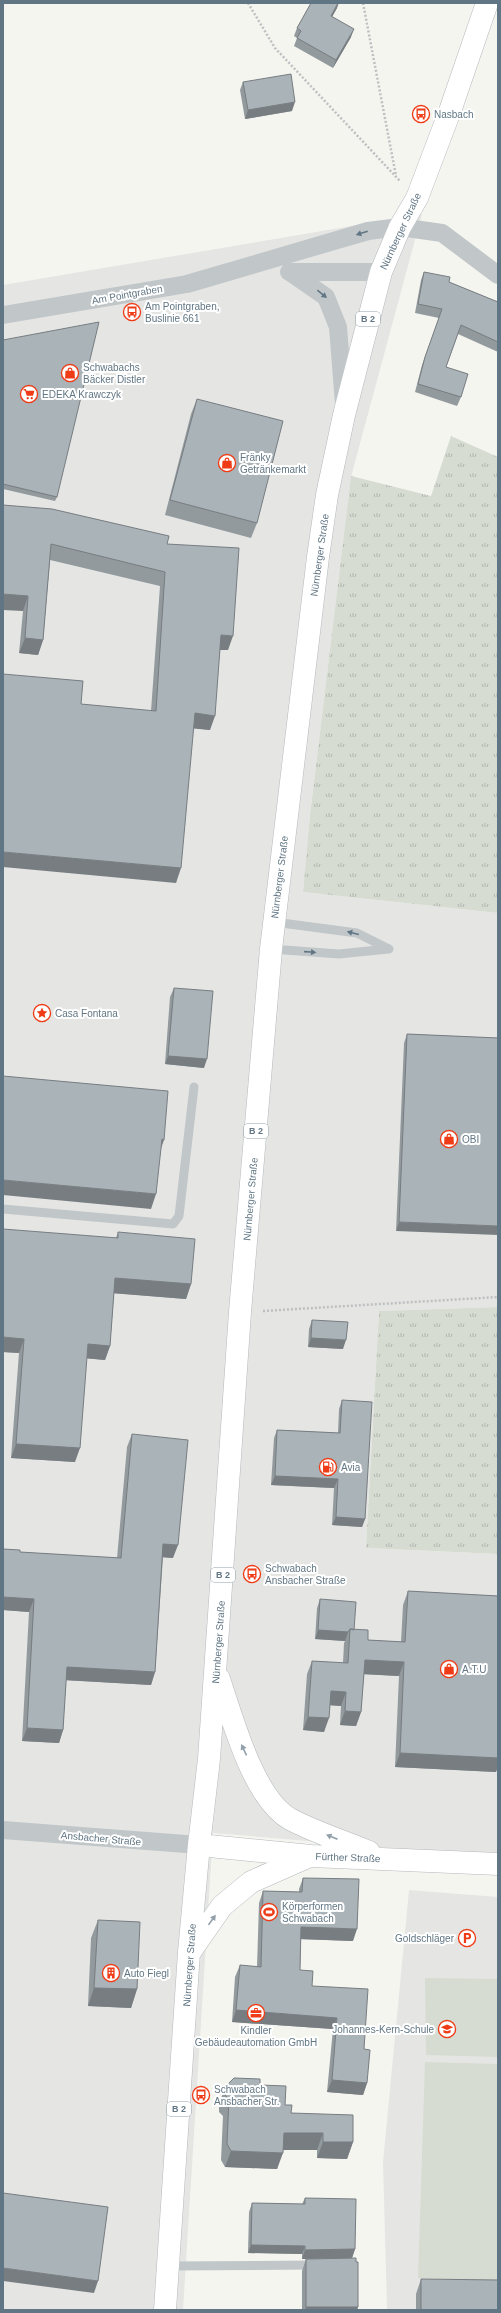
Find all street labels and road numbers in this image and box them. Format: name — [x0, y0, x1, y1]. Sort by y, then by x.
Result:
street label: Nürnberger Straße — [378, 191, 423, 271]
street label: Am Pointgraben — [91, 283, 163, 306]
road number: B 2 — [356, 312, 380, 326]
street label: Nürnberger Straße — [308, 513, 331, 597]
street label: Nürnberger Straße — [269, 835, 290, 919]
road number: B 2 — [244, 1124, 268, 1138]
street label: Nürnberger Straße — [241, 1157, 260, 1241]
road number: B 2 — [211, 1568, 235, 1582]
street label: Nürnberger Straße — [210, 1600, 227, 1684]
street label: Ansbacher Straße — [60, 1830, 142, 1848]
street label: Fürther Straße — [315, 1851, 381, 1864]
street label: Nürnberger Straße — [181, 1923, 198, 2007]
road number: B 2 — [167, 2102, 191, 2116]

